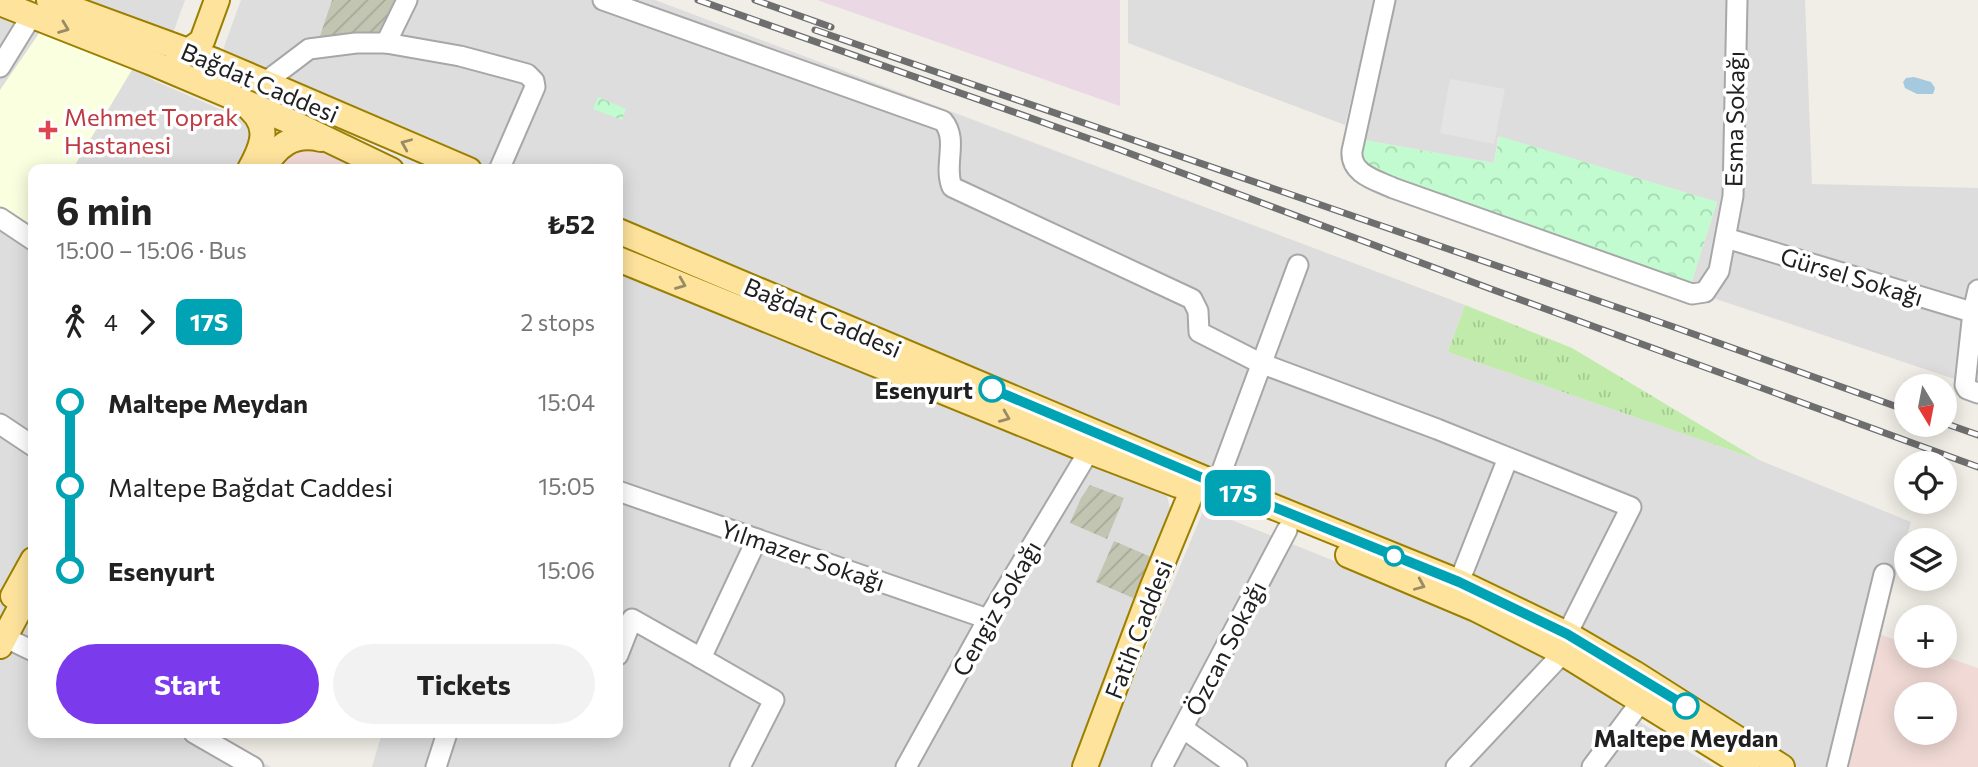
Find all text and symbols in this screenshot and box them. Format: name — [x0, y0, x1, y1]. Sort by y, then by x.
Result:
one-way arrow — [57, 19, 69, 33]
street label: Bağdat Caddesi — [177, 36, 343, 128]
street label: Esma Sokağı — [1718, 51, 1750, 187]
place label: Mehmet Toprak Hastanesi — [64, 102, 238, 159]
marker: Mehmet Toprak Hastanesi — [38, 120, 58, 140]
one-way arrow — [401, 138, 413, 152]
text: 6 min — [56, 186, 152, 233]
text: ₺52 — [547, 208, 595, 239]
text: 15:00 – 15:06 · Bus — [56, 236, 247, 264]
street label: Gürsel Sokağı — [1777, 241, 1927, 311]
street label: Bağdat Caddesi — [740, 271, 906, 363]
one-way arrow — [674, 276, 686, 290]
icon: walk — [56, 303, 94, 341]
icon: forward — [128, 303, 166, 341]
text: 17S — [190, 307, 228, 336]
text: 4 — [104, 308, 118, 336]
text: 2 stops — [521, 308, 595, 336]
north arrow — [1894, 374, 1956, 438]
map controls — [1894, 374, 1957, 745]
place label: Esenyurt — [875, 375, 973, 404]
marker: Esenyurt — [979, 376, 1005, 402]
text: Maltepe Meydan — [108, 387, 308, 418]
text: 15:04 — [538, 388, 595, 416]
one-way arrow — [998, 408, 1010, 422]
button: locate — [1894, 451, 1957, 514]
line badge: 17S — [1198, 470, 1278, 516]
text: Maltepe Bağdat Caddesi — [108, 471, 393, 502]
text: 15:05 — [538, 472, 595, 500]
text: 17S — [1219, 478, 1257, 507]
street label: Yılmazer Sokağı — [717, 513, 889, 597]
button: layers — [1894, 528, 1957, 591]
street label: Cengiz Sokağı — [946, 535, 1046, 681]
unlabelled marker — [1384, 546, 1404, 566]
text: Esenyurt — [108, 555, 215, 586]
street label: Fatih Caddesi — [1098, 555, 1178, 703]
text: 15:06 — [538, 556, 595, 584]
street label: Özcan Sokağı — [1179, 576, 1271, 720]
one-way arrow — [1413, 577, 1425, 591]
button: + — [1894, 605, 1957, 668]
button: Start — [56, 644, 319, 724]
button: Tickets — [333, 644, 595, 724]
button: − — [1894, 682, 1957, 745]
marker: Maltepe Meydan — [1673, 693, 1699, 719]
place label: Maltepe Meydan — [1594, 723, 1778, 752]

